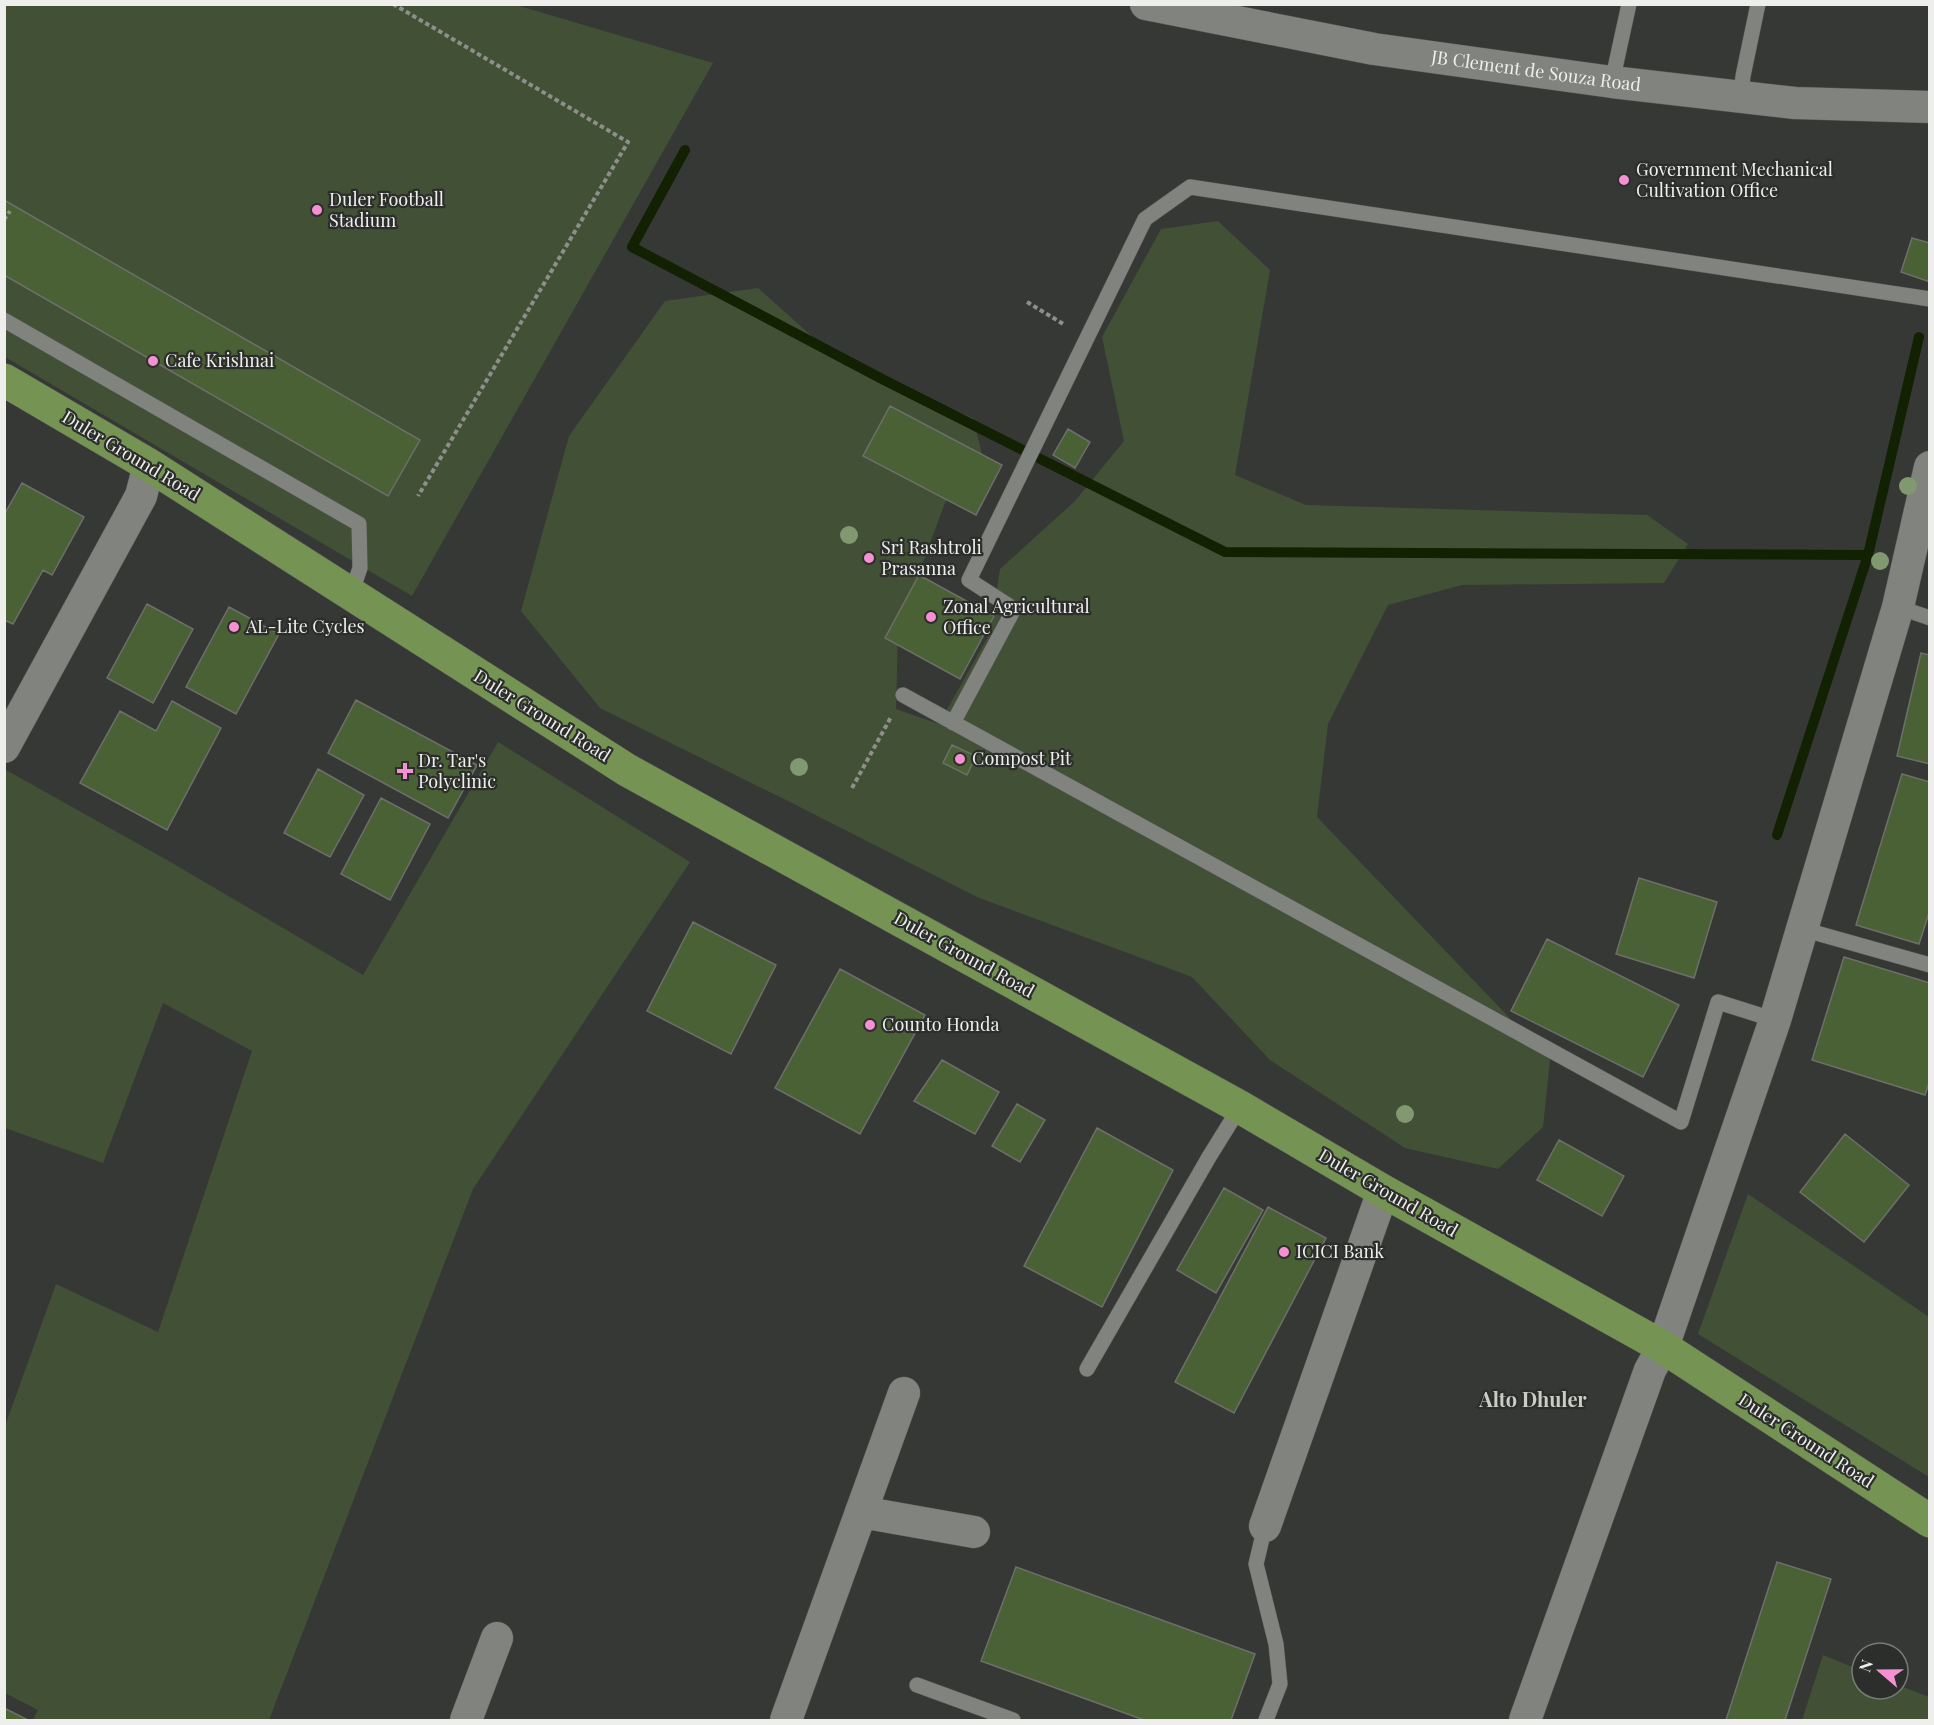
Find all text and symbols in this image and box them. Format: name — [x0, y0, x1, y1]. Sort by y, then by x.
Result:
street label: JB Clement de Souza Road — [1429, 44, 1643, 96]
place label: Government Mechanical Cultivation Office — [1636, 157, 1833, 202]
marker: Government Mechanical Cultivation Office — [1617, 173, 1631, 187]
place label: Duler Football Stadium — [329, 187, 444, 232]
marker: Duler Football Stadium — [310, 203, 324, 217]
place label: Cafe Krishnai — [165, 348, 274, 372]
marker: Cafe Krishnai — [146, 354, 160, 368]
street label: Duler Ground Road — [58, 404, 205, 506]
place label: Sri Rashtroli Prasanna — [881, 535, 982, 580]
marker: Sri Rashtroli Prasanna — [862, 551, 876, 565]
place label: Zonal Agricultural Office — [943, 594, 1090, 639]
marker: Zonal Agricultural Office — [924, 610, 938, 624]
place label: AL-Lite Cycles — [245, 614, 365, 638]
marker: AL-Lite Cycles — [227, 620, 241, 634]
street label: Duler Ground Road — [470, 663, 616, 767]
place label: Compost Pit — [972, 746, 1072, 770]
place label: Dr. Tar's Polyclinic — [418, 748, 496, 793]
marker: Compost Pit — [953, 752, 967, 766]
marker: Dr. Tar's Polyclinic — [396, 762, 414, 780]
street label: Duler Ground Road — [890, 906, 1039, 1003]
place label: Counto Honda — [882, 1012, 1000, 1036]
marker: Counto Honda — [863, 1018, 877, 1032]
street label: Duler Ground Road — [1315, 1143, 1463, 1242]
place label: ICICI Bank — [1296, 1239, 1384, 1263]
marker: ICICI Bank — [1277, 1245, 1291, 1259]
district label: Alto Dhuler — [1478, 1385, 1587, 1412]
street label: Duler Ground Road — [1734, 1387, 1879, 1493]
north arrow — [1850, 1641, 1910, 1701]
text: N — [1854, 1656, 1877, 1675]

